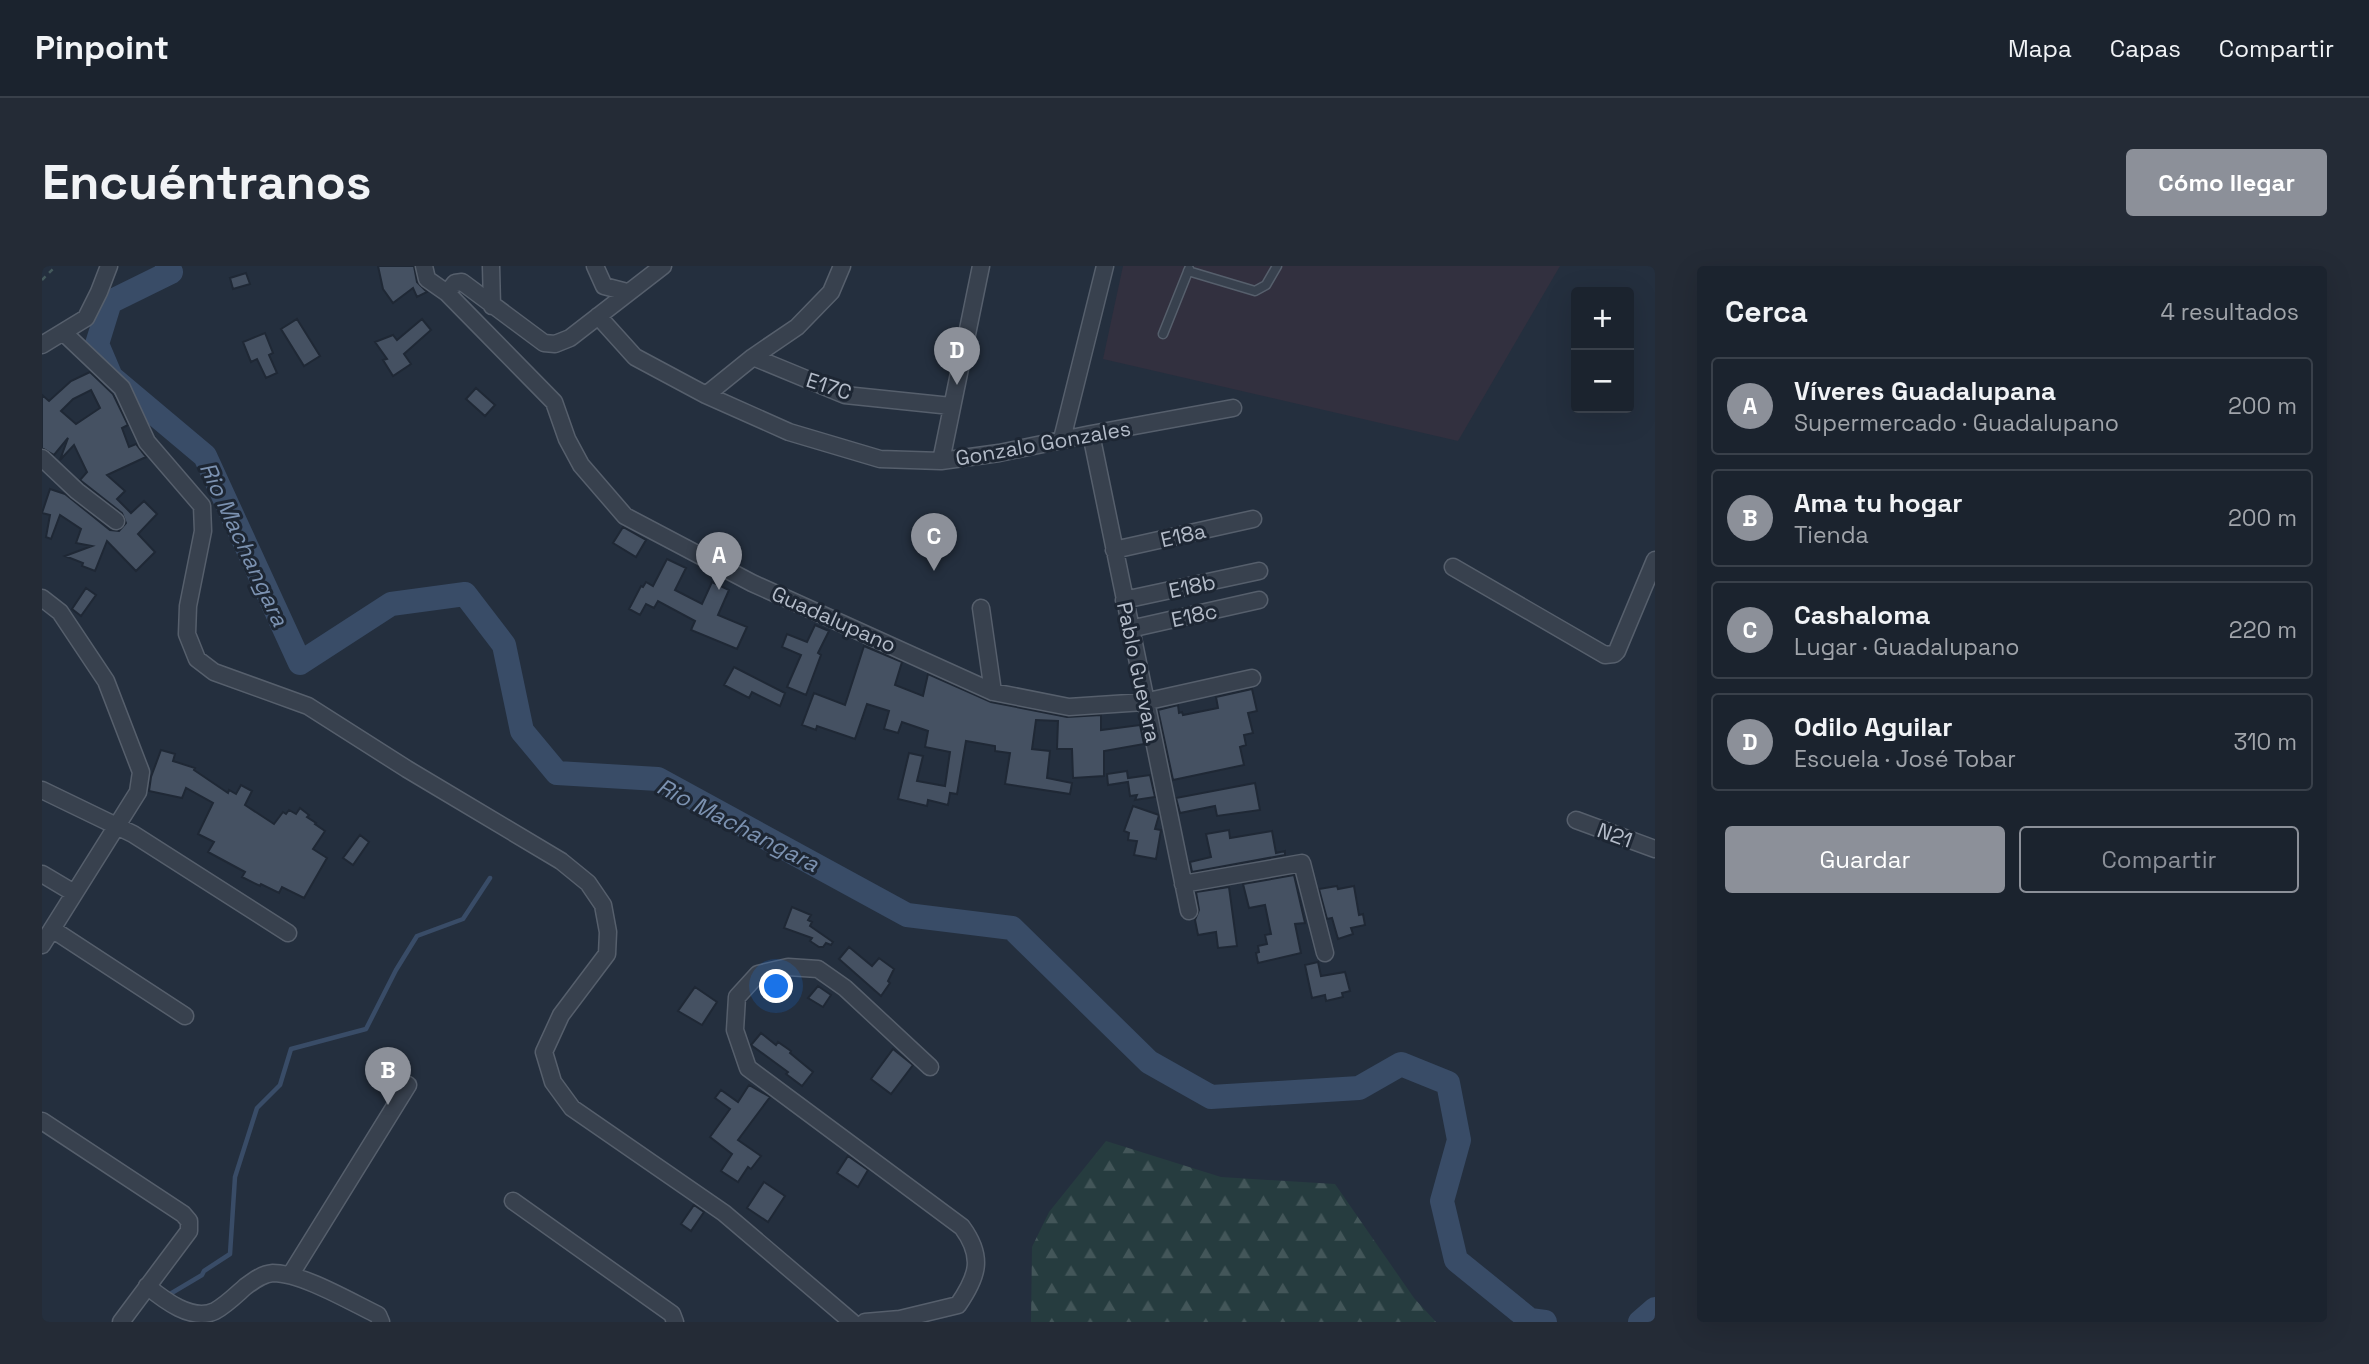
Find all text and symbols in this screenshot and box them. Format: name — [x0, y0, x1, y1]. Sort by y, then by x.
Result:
text: Pinpoint — [35, 27, 169, 69]
text: Mapa — [2008, 33, 2072, 64]
text: Capas — [2110, 33, 2181, 64]
text: Compartir — [2219, 33, 2334, 64]
button: Cómo llegar — [2126, 149, 2327, 216]
text: Encuéntranos — [42, 151, 371, 213]
map controls — [1571, 287, 1634, 413]
button: + — [1571, 287, 1634, 350]
text: Cerca — [1725, 292, 1808, 331]
text: 4 resultados — [2160, 297, 2299, 327]
pin: D — [934, 327, 980, 385]
button: − — [1571, 350, 1634, 413]
street label: E17C — [803, 366, 855, 406]
text: Víveres Guadalupana — [1794, 374, 2056, 408]
text: A — [1743, 391, 1757, 421]
text: 200 m — [2228, 391, 2297, 421]
text: Supermercado · Guadalupano — [1794, 408, 2119, 438]
street label: Gonzalo Gonzales — [953, 414, 1133, 472]
water label: Rio Machangara — [193, 457, 295, 632]
text: Ama tu hogar — [1794, 486, 1963, 520]
text: B — [1742, 503, 1758, 533]
text: 200 m — [2228, 503, 2297, 533]
pin: C — [911, 513, 957, 571]
street label: E18a — [1158, 517, 1208, 553]
text: Tienda — [1794, 520, 1869, 550]
pin: A — [696, 532, 742, 590]
street label: E18b — [1166, 568, 1218, 604]
street label: Guadalupano — [768, 580, 900, 658]
street label: E18c — [1169, 597, 1219, 633]
text: Cashaloma — [1794, 598, 1930, 632]
street label: Pablo Guevara — [1111, 599, 1167, 745]
text: C — [1743, 615, 1757, 645]
text: 220 m — [2229, 615, 2297, 645]
text: Lugar · Guadalupano — [1794, 632, 2020, 662]
text: Odilo Aguilar — [1794, 710, 1952, 744]
text: D — [1742, 727, 1758, 757]
text: 310 m — [2233, 727, 2297, 757]
text: Escuela · José Tobar — [1794, 744, 2016, 774]
water label: Rio Machangara — [652, 771, 825, 879]
street label: N21 — [1594, 816, 1636, 854]
button: Guardar — [1725, 826, 2005, 893]
button: Compartir — [2019, 826, 2299, 893]
your location — [759, 969, 793, 1003]
pin: B — [365, 1047, 411, 1105]

